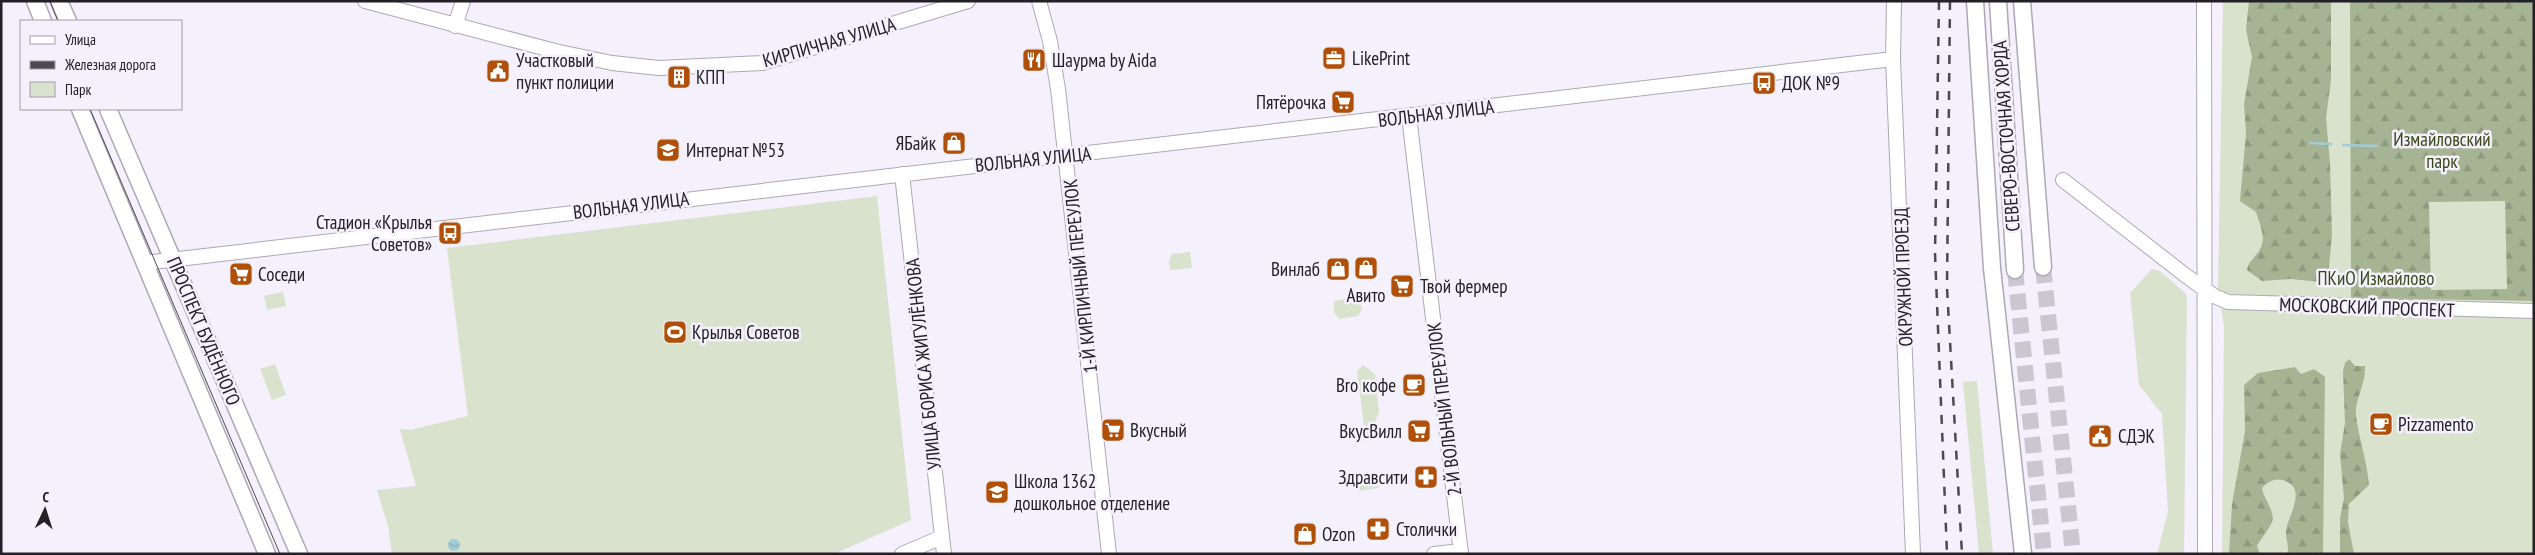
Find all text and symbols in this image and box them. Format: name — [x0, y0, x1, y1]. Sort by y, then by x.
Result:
street label: КИРПИЧНАЯ УЛИЦА — [760, 12, 898, 72]
legend — [20, 20, 182, 110]
text: Улица — [65, 30, 96, 49]
street label: СЕВЕРО-ВОСТОЧНАЯ ХОРДА — [1987, 40, 2025, 232]
office icon: LikePrint — [1321, 45, 1347, 71]
place label: LikePrint — [1352, 46, 1411, 70]
restaurant icon: Шаурма by Aida — [1021, 47, 1047, 73]
place label: Участковый пункт полиции — [516, 48, 614, 94]
place label: Шаурма by Aida — [1052, 48, 1157, 72]
text: Железная дорога — [64, 55, 156, 74]
public building icon: Участковый пункт полиции — [485, 58, 511, 84]
building icon: КПП — [666, 64, 692, 90]
place label: КПП — [696, 65, 725, 89]
bus stop icon: ДОК №9 — [1751, 70, 1777, 96]
place label: ДОК №9 — [1782, 71, 1840, 95]
text: Парк — [65, 80, 91, 99]
supermarket icon: Пятёрочка — [1330, 89, 1356, 115]
place label: Пятёрочка — [1256, 90, 1326, 114]
street label: ВОЛЬНАЯ УЛИЦА — [1377, 94, 1495, 132]
park label: Измайловский парк — [2393, 127, 2491, 173]
shop icon: ЯБайк — [941, 130, 967, 156]
place label: ЯБайк — [895, 131, 937, 155]
school or university icon: Интернат №53 — [655, 137, 681, 163]
place label: Интернат №53 — [686, 138, 785, 162]
street label: ВОЛЬНАЯ УЛИЦА — [974, 141, 1092, 177]
street label: 1-Й КИРПИЧНЫЙ ПЕРЕУЛОК — [1058, 178, 1102, 374]
street label: ВОЛЬНАЯ УЛИЦА — [572, 186, 690, 224]
street label: ОКРУЖНОЙ ПРОЕЗД — [1889, 207, 1917, 347]
place label: Стадион «Крылья Советов» — [316, 210, 432, 256]
bus stop icon: Стадион «Крылья Советов» — [437, 220, 463, 246]
street label: ПРОСПЕКТ БУДЁННОГО — [162, 253, 246, 409]
shop icon: Авито — [1353, 255, 1379, 281]
shop icon: Винлаб — [1325, 256, 1351, 282]
street label: УЛИЦА БОРИСА ЖИГУЛЁНКОВА — [900, 257, 946, 471]
place label: Винлаб — [1271, 257, 1320, 281]
supermarket icon: Соседи — [228, 261, 254, 287]
place label: Соседи — [258, 262, 305, 286]
park label: ПКиО Измайлово — [2318, 266, 2434, 290]
supermarket icon: Твой фермер — [1389, 273, 1415, 299]
place label: Твой фермер — [1420, 274, 1508, 298]
place label: Авито — [1346, 283, 1386, 307]
street label: МОСКОВСКИЙ ПРОСПЕКТ — [2279, 292, 2456, 322]
sports icon: Крылья Советов — [662, 319, 688, 345]
place label: Крылья Советов — [692, 320, 800, 344]
street label: 2-Й ВОЛЬНЫЙ ПЕРЕУЛОК — [1421, 321, 1467, 497]
cafe icon: Bro кофе — [1401, 372, 1427, 398]
place label: Bro кофе — [1336, 373, 1396, 397]
cafe icon: Pizzamento — [2368, 411, 2394, 437]
place label: Pizzamento — [2398, 412, 2474, 436]
supermarket icon: Вкусный — [1100, 417, 1126, 443]
place label: Вкусный — [1130, 418, 1187, 442]
supermarket icon: ВкусВилл — [1406, 418, 1432, 444]
place label: ВкусВилл — [1339, 419, 1402, 443]
public building icon: СДЭК — [2087, 423, 2113, 449]
place label: СДЭК — [2118, 424, 2155, 448]
pharmacy icon: Здравсити — [1413, 464, 1439, 490]
place label: Здравсити — [1338, 465, 1408, 489]
place label: Школа 1362 дошкольное отделение — [1014, 469, 1170, 515]
school or university icon: Школа 1362 дошкольное отделение — [984, 479, 1010, 505]
north arrow — [20, 485, 70, 535]
text: С — [42, 488, 50, 506]
pharmacy icon: Столички — [1365, 516, 1391, 542]
place label: Столички — [1396, 517, 1457, 541]
shop icon: Ozon — [1292, 521, 1318, 547]
place label: Ozon — [1322, 522, 1355, 546]

